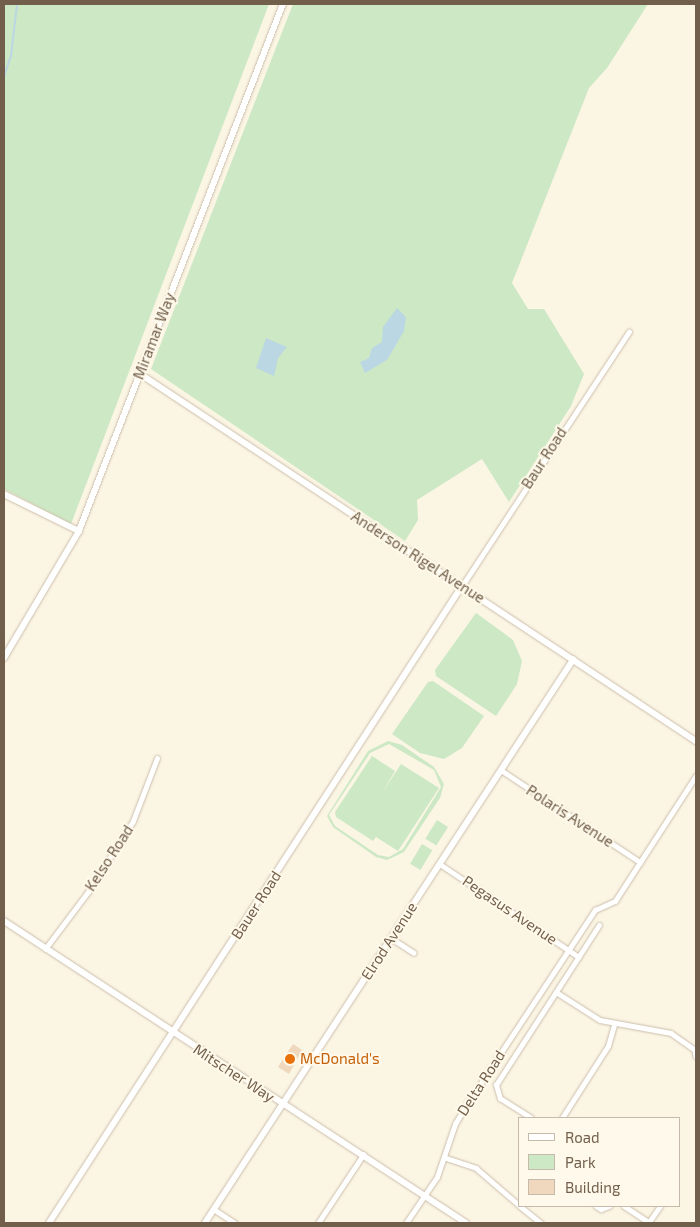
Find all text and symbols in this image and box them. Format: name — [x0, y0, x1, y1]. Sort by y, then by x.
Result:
street label: Miramar Way — [129, 290, 179, 382]
street label: Baur Road — [517, 424, 571, 492]
street label: Anderson Rigel Avenue — [348, 507, 488, 607]
street label: Polaris Avenue — [523, 781, 617, 851]
street label: Kelso Road — [81, 822, 137, 894]
street label: Bauer Road — [227, 867, 285, 943]
street label: Pegasus Avenue — [459, 872, 561, 948]
street label: Elrod Avenue — [357, 899, 421, 983]
street label: Mitscher Way — [190, 1040, 278, 1106]
street label: Delta Road — [453, 1047, 509, 1119]
place label: McDonald's — [300, 1050, 380, 1068]
marker: McDonald's — [284, 1053, 296, 1065]
legend — [518, 1117, 680, 1207]
text: Road — [565, 1128, 600, 1146]
text: Park — [565, 1153, 596, 1171]
text: Building — [565, 1178, 620, 1196]

